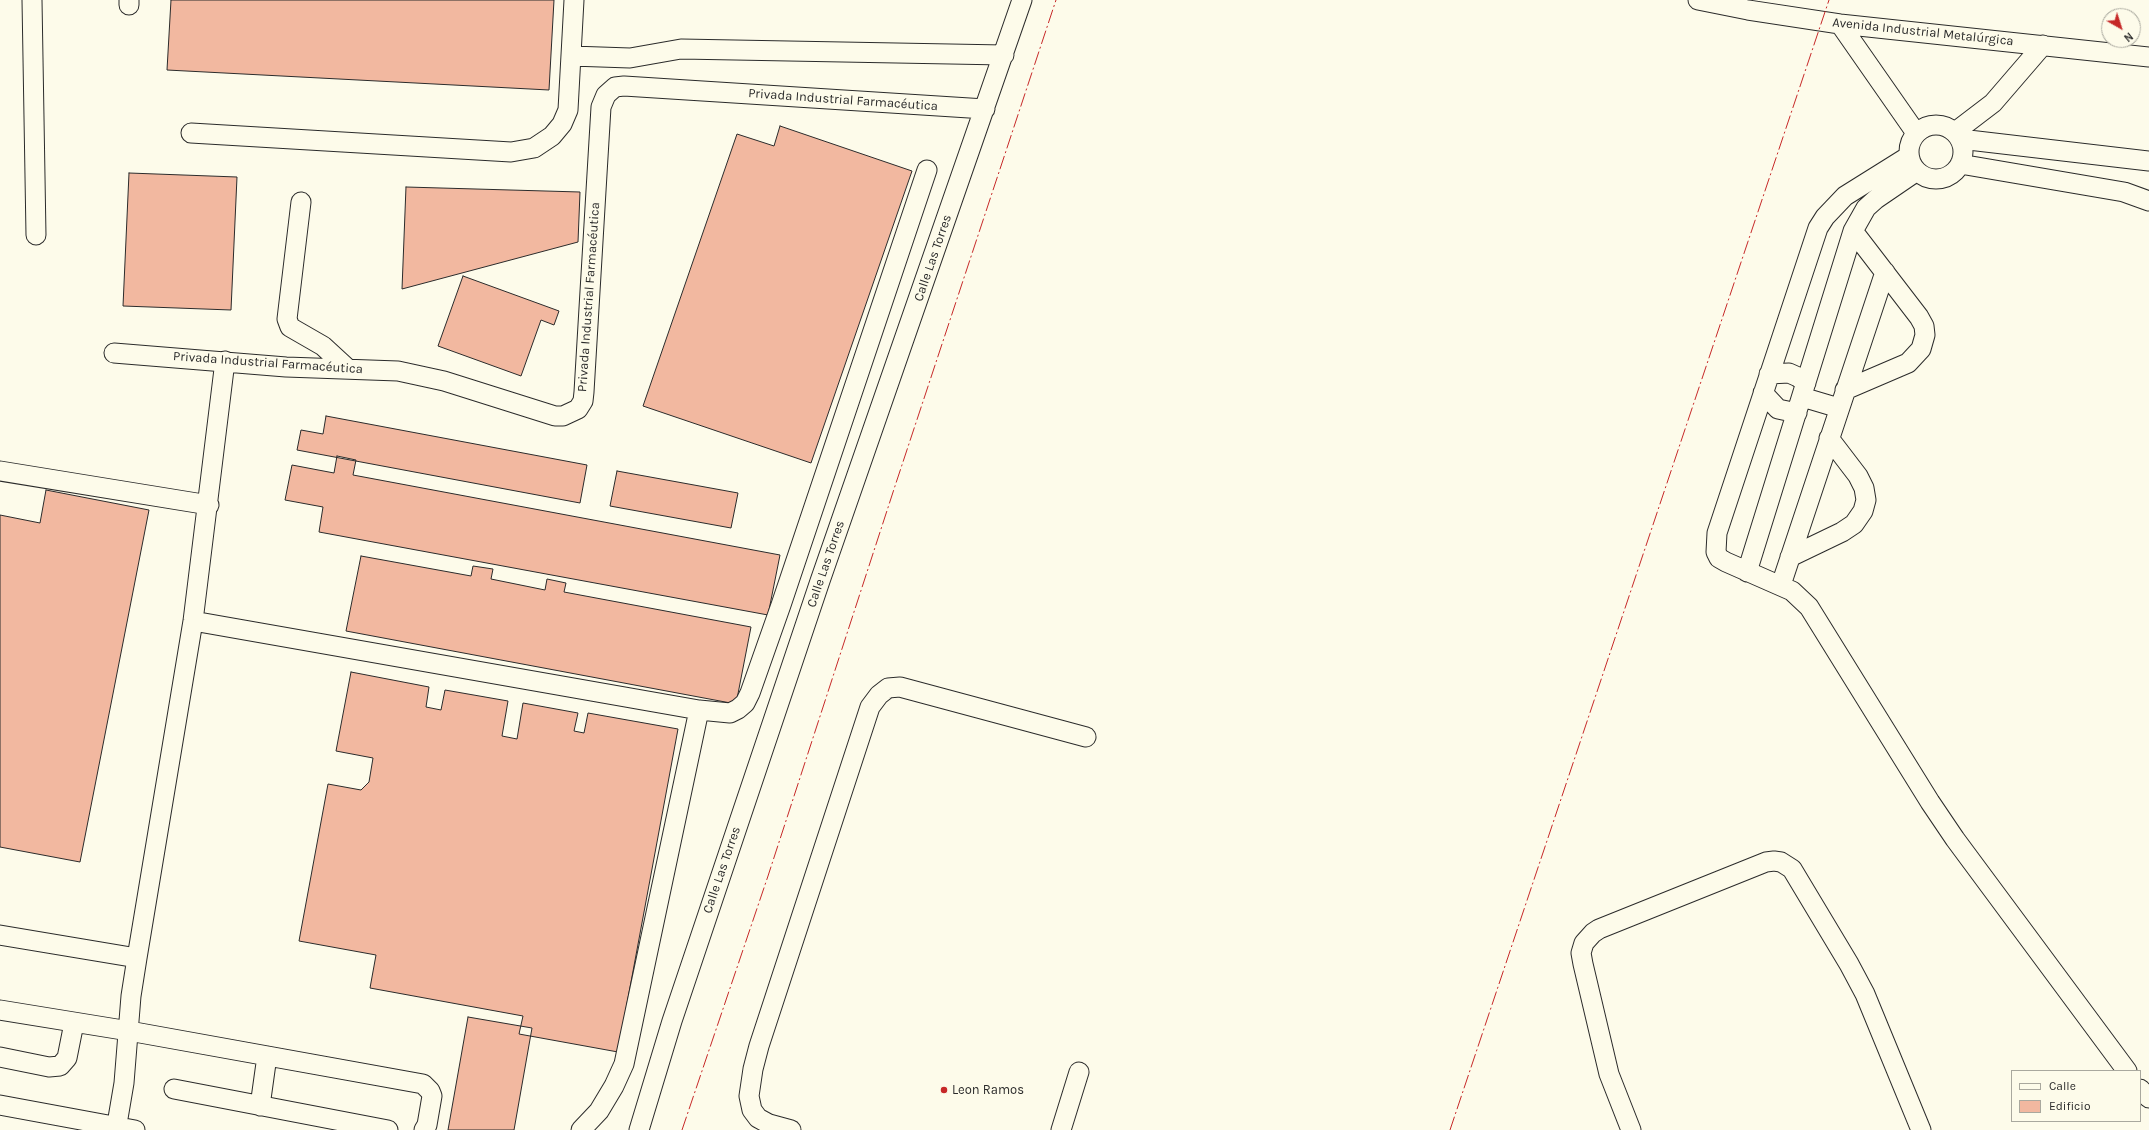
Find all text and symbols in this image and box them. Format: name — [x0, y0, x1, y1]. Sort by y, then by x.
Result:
north arrow — [2101, 8, 2141, 48]
street label: Avenida Industrial Metalúrgica — [1832, 15, 2014, 49]
text: N — [2121, 29, 2135, 44]
street label: Privada Industrial Farmacéutica — [748, 86, 938, 114]
street label: Privada Industrial Farmacéutica — [575, 202, 603, 392]
street label: Calle Las Torres — [911, 213, 955, 303]
street label: Privada Industrial Farmacéutica — [173, 349, 363, 377]
street label: Calle Las Torres — [804, 519, 848, 609]
street label: Calle Las Torres — [700, 825, 744, 915]
legend — [2011, 1070, 2141, 1122]
text: Calle — [2049, 1079, 2076, 1093]
place label: Leon Ramos — [952, 1082, 1024, 1098]
marker: Leon Ramos — [939, 1085, 949, 1095]
text: Edificio — [2049, 1099, 2090, 1113]

